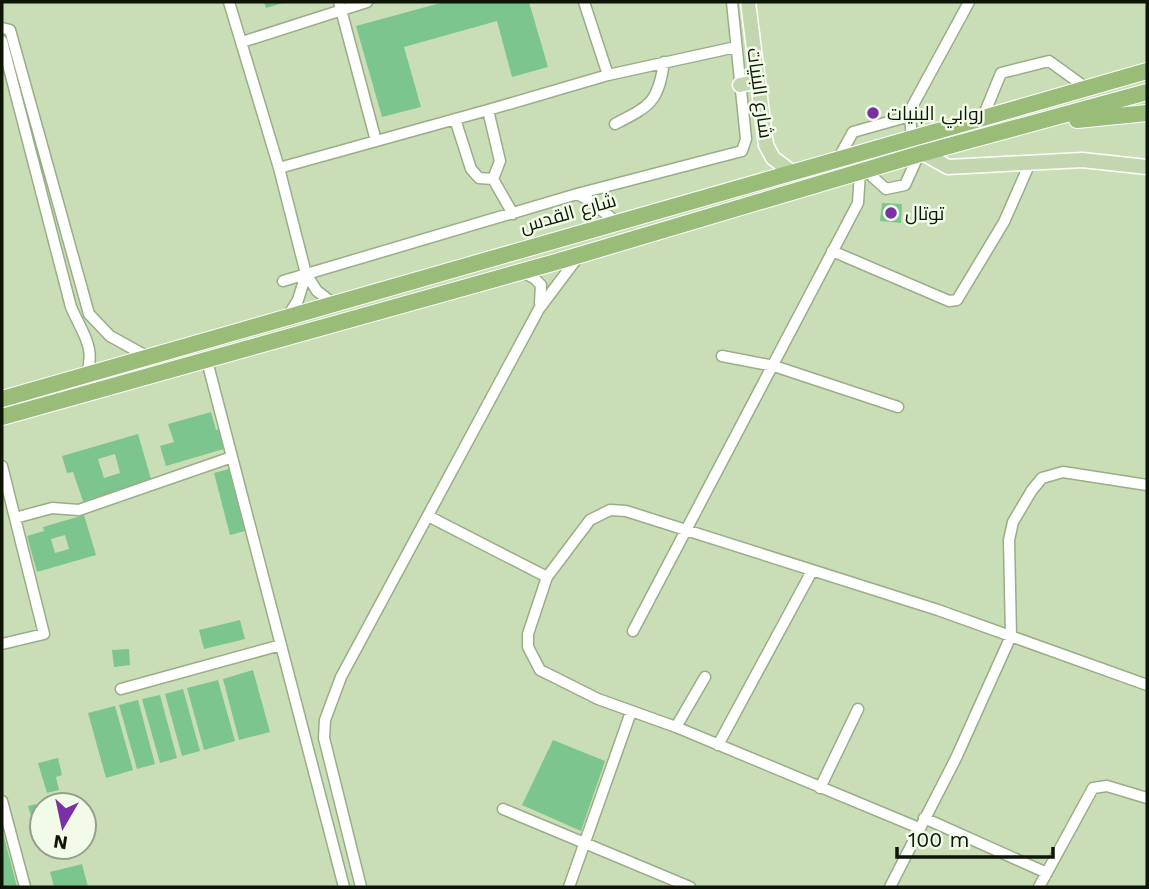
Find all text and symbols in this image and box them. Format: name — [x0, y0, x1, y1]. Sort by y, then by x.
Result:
street label: شارع البنيات — [740, 46, 778, 140]
place label: روابي البنيات — [887, 102, 984, 128]
marker: روابي البنيات — [865, 105, 881, 121]
street label: شارع القدس — [517, 188, 619, 240]
place label: توتال — [905, 202, 944, 225]
marker: توتال — [883, 205, 899, 221]
north arrow — [28, 791, 98, 861]
scale bar — [897, 816, 1053, 860]
text: 100 m — [908, 827, 970, 852]
text: N — [52, 830, 69, 855]

